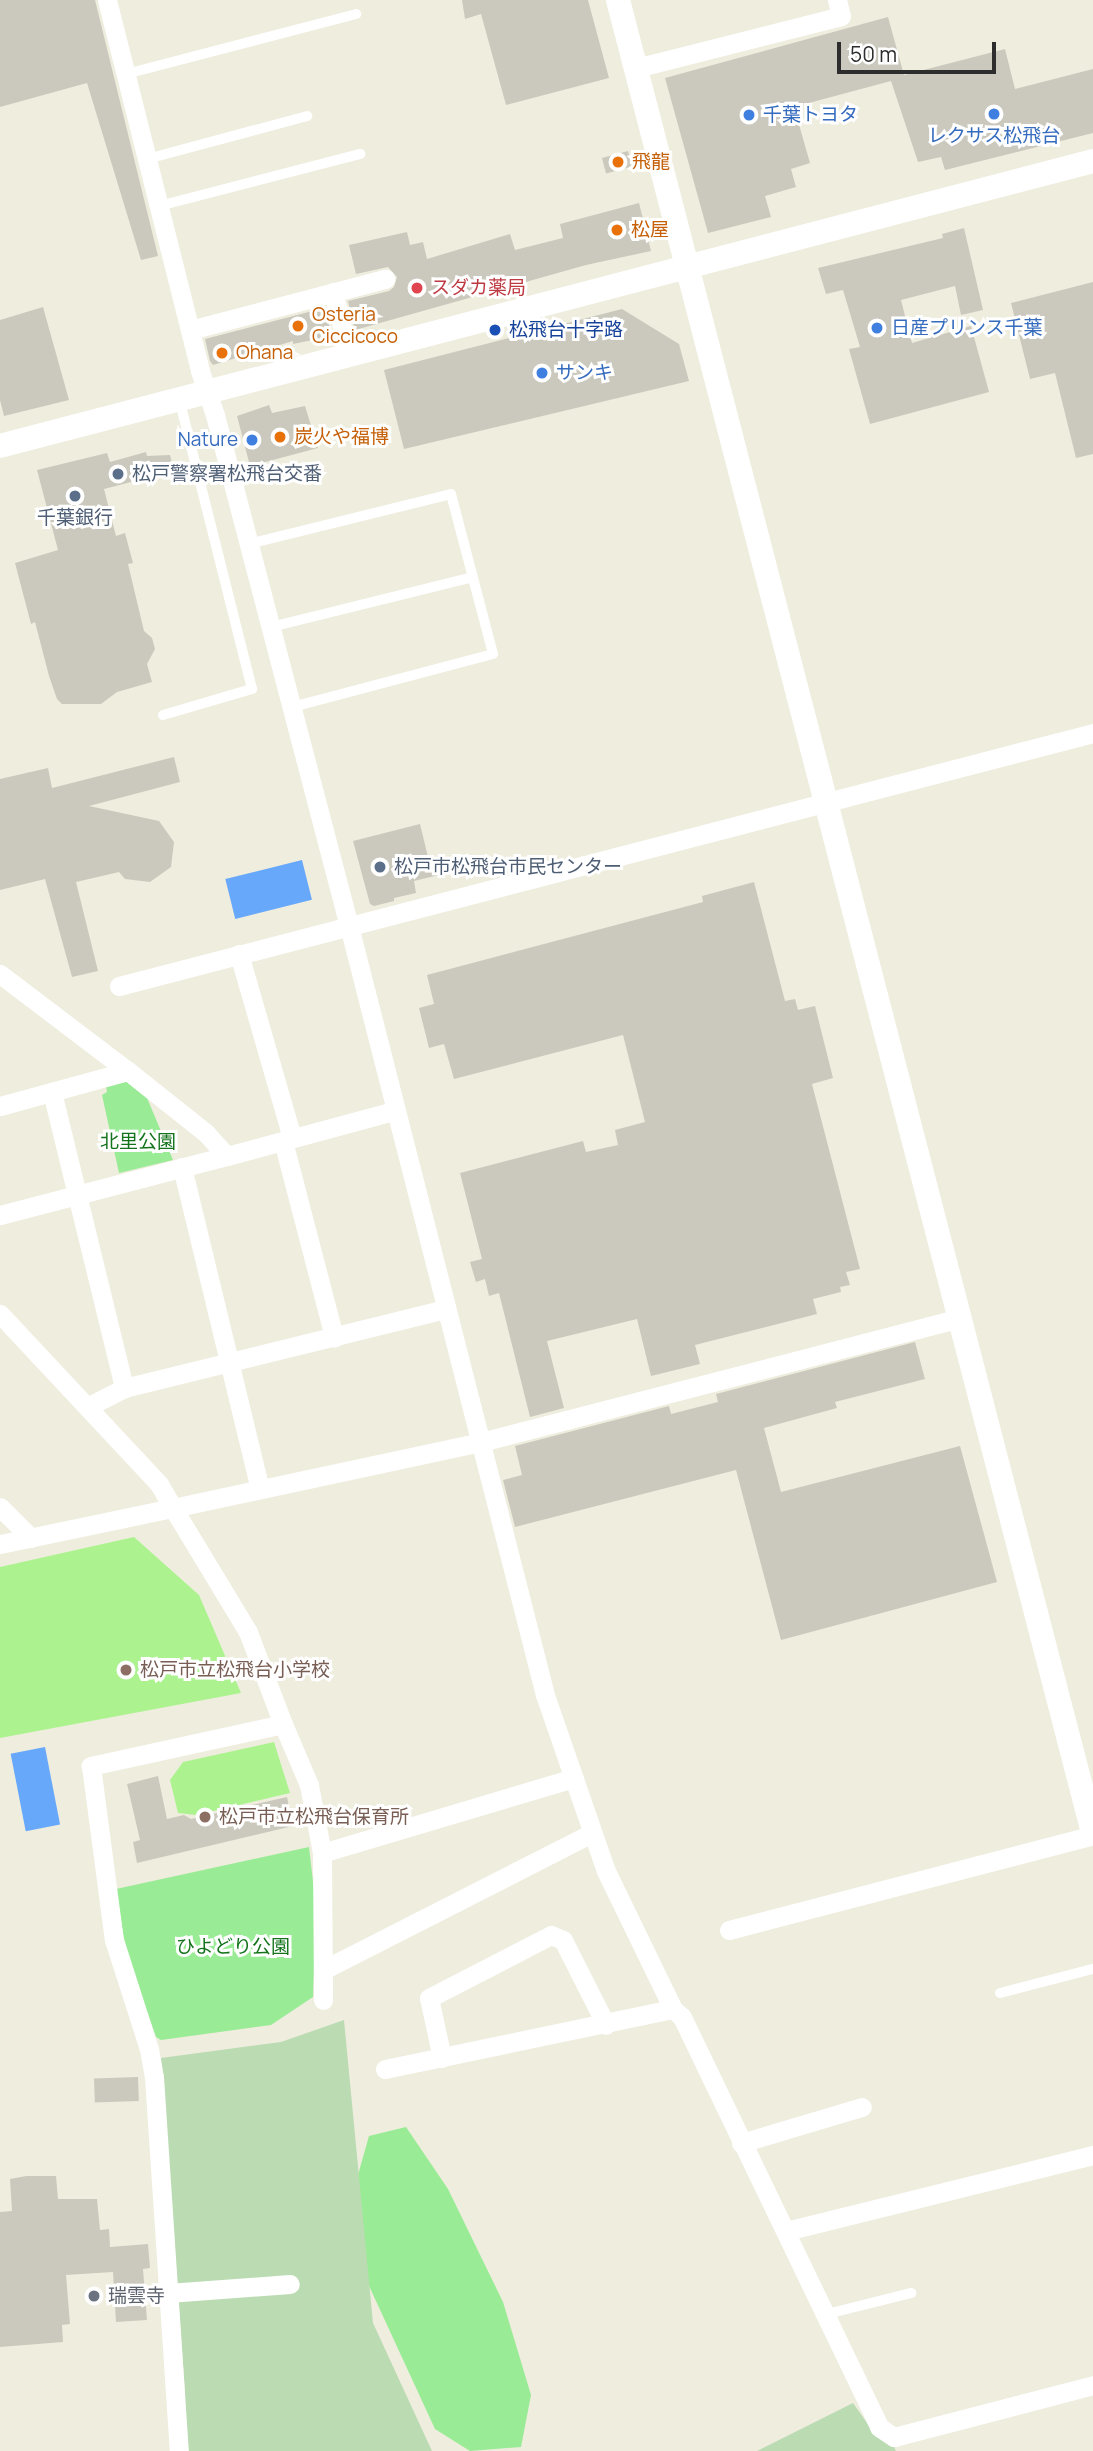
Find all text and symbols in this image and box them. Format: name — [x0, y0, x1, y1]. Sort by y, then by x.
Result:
scale bar — [841, 28, 1000, 72]
text: 50 m — [850, 40, 897, 68]
place label: 千葉トヨタ — [763, 104, 858, 126]
marker: レクサス松飛台 — [986, 106, 1002, 122]
marker: 千葉トヨタ — [741, 107, 757, 123]
place label: レクサス松飛台 — [928, 125, 1060, 147]
place label: 飛龍 — [632, 151, 670, 173]
marker: 飛龍 — [610, 154, 626, 170]
place label: 松屋 — [631, 219, 669, 241]
marker: 松屋 — [609, 222, 625, 238]
place label: スダカ薬局 — [431, 277, 526, 299]
marker: スダカ薬局 — [409, 280, 425, 296]
place label: Osteria Ciccicoco — [312, 304, 398, 348]
place label: 日産プリンス千葉 — [891, 317, 1043, 339]
marker: Osteria Ciccicoco — [290, 318, 306, 334]
place label: 松飛台十字路 — [509, 319, 623, 341]
marker: 日産プリンス千葉 — [869, 320, 885, 336]
marker: 松飛台十字路 — [487, 322, 503, 338]
place label: Ohana — [236, 342, 293, 364]
marker: Ohana — [214, 345, 230, 361]
place label: サンキ — [556, 362, 613, 384]
marker: サンキ — [534, 365, 550, 381]
place label: 炭火や福博 — [294, 426, 389, 448]
place label: Nature — [178, 429, 238, 451]
marker: 炭火や福博 — [272, 429, 288, 445]
marker: Nature — [244, 432, 260, 448]
place label: 松戸警察署松飛台交番 — [132, 463, 322, 485]
marker: 松戸警察署松飛台交番 — [110, 466, 126, 482]
marker: 千葉銀行 — [67, 488, 83, 504]
place label: 千葉銀行 — [37, 507, 113, 529]
place label: 松戸市松飛台市民センター — [394, 856, 622, 878]
marker: 松戸市松飛台市民センター — [372, 859, 388, 875]
park label: 北里公園 — [100, 1131, 176, 1153]
place label: 松戸市立松飛台小学校 — [140, 1659, 330, 1681]
marker: 松戸市立松飛台小学校 — [118, 1662, 134, 1678]
place label: 松戸市立松飛台保育所 — [219, 1806, 409, 1828]
marker: 松戸市立松飛台保育所 — [197, 1809, 213, 1825]
park label: ひよどり公園 — [176, 1936, 290, 1958]
place label: 瑞雲寺 — [108, 2285, 165, 2307]
marker: 瑞雲寺 — [86, 2288, 102, 2304]

